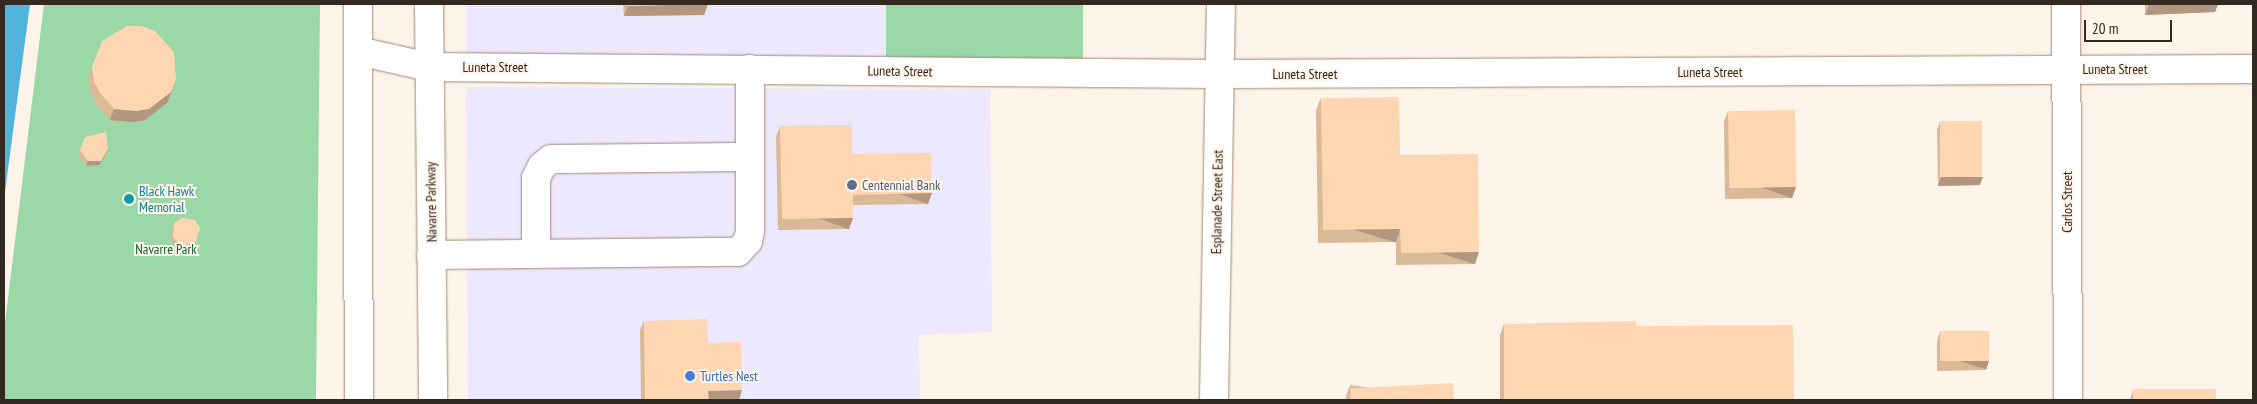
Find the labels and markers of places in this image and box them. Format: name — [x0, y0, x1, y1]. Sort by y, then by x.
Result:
place label: Centennial Bank — [862, 177, 940, 193]
marker: Centennial Bank — [846, 179, 858, 191]
place label: Black Hawk Memorial — [139, 183, 195, 216]
marker: Black Hawk Memorial — [123, 193, 135, 205]
place label: Turtles Nest — [700, 368, 758, 384]
marker: Turtles Nest — [684, 370, 696, 382]

